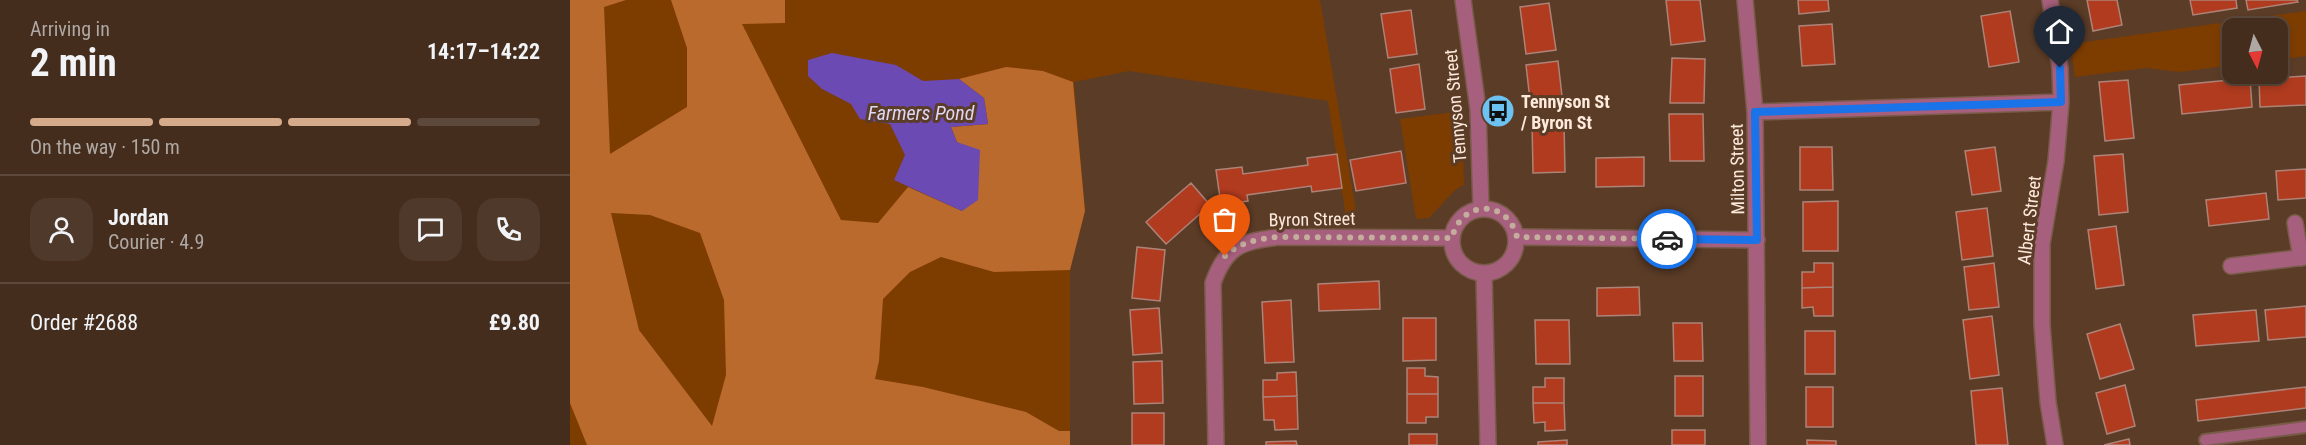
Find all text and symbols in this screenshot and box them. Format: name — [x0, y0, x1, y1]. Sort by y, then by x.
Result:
pin — [2034, 6, 2085, 68]
icon: home — [2043, 15, 2076, 48]
text: Arriving in — [30, 17, 110, 41]
north arrow — [2222, 18, 2288, 84]
map controls — [2222, 18, 2288, 84]
text: 14:17–14:22 — [427, 39, 540, 64]
text: 2 min — [30, 40, 117, 86]
street label: Tennyson Street — [1440, 48, 1470, 164]
place label: Tennyson St / Byron St — [1520, 91, 1610, 133]
bus stop icon: Tennyson St / Byron St — [1480, 93, 1516, 129]
water label: Farmers Pond — [868, 101, 975, 125]
street label: Milton Street — [1726, 123, 1748, 215]
text: On the way · 150 m — [30, 135, 180, 159]
street label: Albert Street — [2013, 174, 2045, 266]
pin — [1199, 194, 1250, 256]
button: person — [30, 198, 93, 261]
button: chat — [399, 198, 462, 261]
button: phone — [477, 198, 540, 261]
icon: bag — [1208, 203, 1241, 236]
text: Jordan — [108, 205, 169, 230]
street label: Byron Street — [1268, 208, 1356, 230]
courier — [1637, 209, 1697, 269]
icon: car — [1651, 223, 1684, 256]
text: Courier · 4.9 — [108, 230, 204, 254]
text: Order #2688 — [30, 310, 138, 335]
text: £9.80 — [489, 310, 540, 335]

